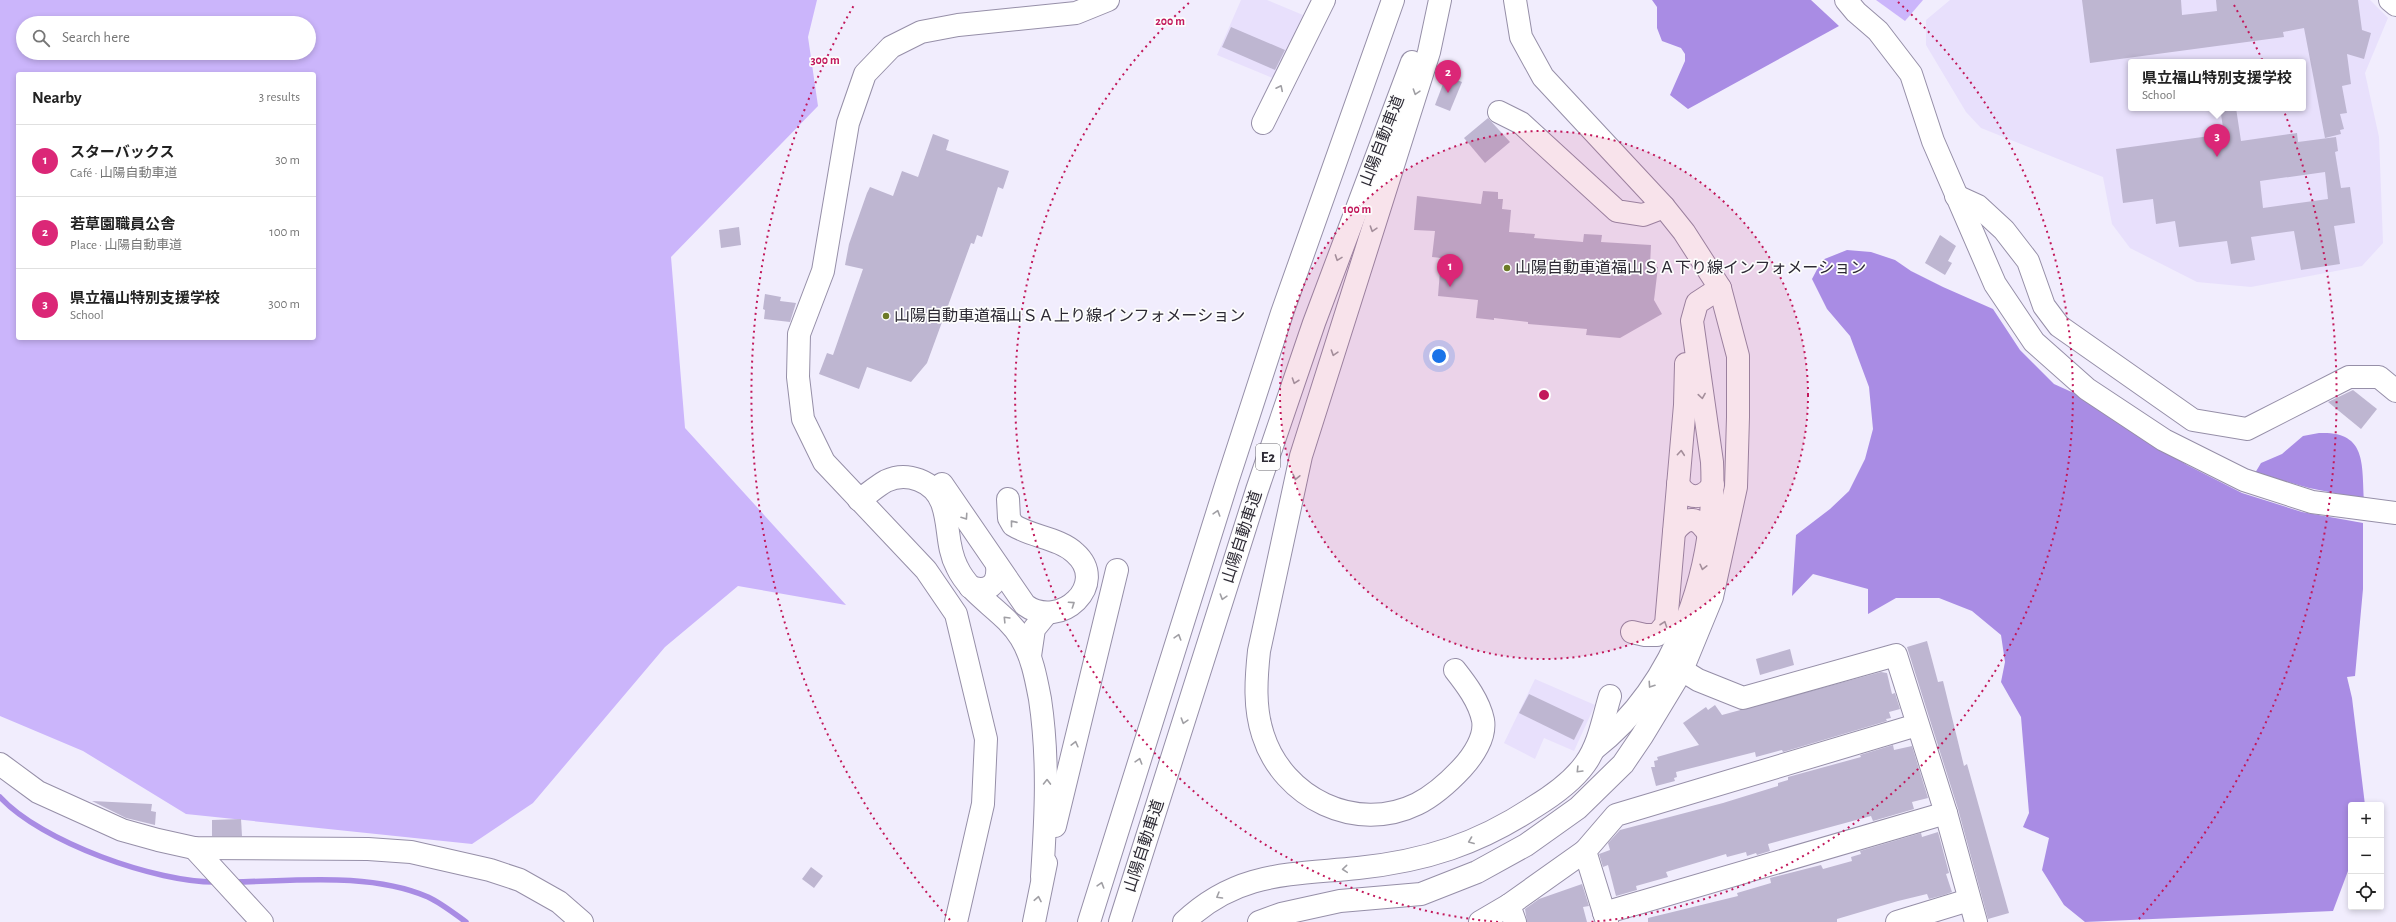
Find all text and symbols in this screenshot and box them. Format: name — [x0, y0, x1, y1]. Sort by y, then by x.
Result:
text: 200 m — [1155, 15, 1185, 27]
search box — [16, 16, 316, 60]
icon: search — [30, 27, 52, 49]
text: Search here — [62, 30, 130, 45]
text: 300 m — [810, 54, 840, 66]
popup — [2128, 59, 2306, 111]
pin: 2 — [1435, 60, 1461, 93]
text: 県立福山特別支援学校 — [2142, 71, 2292, 86]
one-way arrow — [1275, 85, 1283, 92]
one-way arrow — [1413, 88, 1421, 95]
text: Nearby — [32, 89, 82, 106]
text: School — [2142, 89, 2176, 102]
text: 3 results — [259, 91, 300, 104]
street label: 山陽自動車道 — [1356, 93, 1407, 189]
pin: 3 — [2204, 124, 2230, 157]
text: スターバックス — [70, 145, 174, 160]
text: 1 — [43, 154, 47, 167]
text: 30 m — [275, 154, 300, 167]
text: Café · 山陽自動車道 — [70, 167, 178, 180]
text: 100 m — [1343, 203, 1371, 215]
text: 若草園職員公舎 — [70, 217, 175, 232]
one-way arrow — [1369, 225, 1378, 232]
text: 2 — [42, 226, 48, 239]
text: 100 m — [269, 226, 300, 239]
text: Place · 山陽自動車道 — [70, 239, 182, 252]
pin: 1 — [1437, 254, 1463, 287]
one-way arrow — [1335, 255, 1343, 262]
place label: 山陽自動車道福山ＳＡ下り線インフォメーション — [1515, 259, 1866, 276]
marker: 山陽自動車道福山ＳＡ下り線インフォメーション — [1502, 263, 1512, 273]
text: 県立福山特別支援学校 — [70, 291, 220, 306]
text: 3 — [42, 298, 48, 311]
text: 300 m — [268, 298, 300, 311]
place label: 山陽自動車道福山ＳＡ上り線インフォメーション — [894, 307, 1245, 324]
text: School — [70, 309, 104, 322]
marker: 山陽自動車道福山ＳＡ上り線インフォメーション — [881, 311, 891, 321]
your location — [1429, 346, 1449, 366]
one-way arrow — [1330, 349, 1339, 356]
one-way arrow — [1291, 377, 1299, 384]
centre of rings — [1537, 388, 1551, 402]
one-way arrow — [1697, 393, 1706, 399]
road number: E2 — [1256, 444, 1280, 470]
one-way arrow — [1676, 450, 1685, 456]
one-way arrow — [1293, 474, 1301, 481]
street label: 山陽自動車道 — [1219, 489, 1264, 585]
one-way arrow — [1212, 509, 1221, 516]
one-way arrow — [960, 513, 967, 520]
one-way arrow — [1011, 520, 1018, 527]
one-way arrow — [1699, 563, 1707, 570]
one-way arrow — [1219, 594, 1228, 601]
one-way arrow — [1067, 602, 1074, 609]
one-way arrow — [1003, 616, 1011, 624]
one-way arrow — [1659, 621, 1668, 628]
one-way arrow — [1173, 633, 1182, 640]
one-way arrow — [1648, 681, 1656, 688]
one-way arrow — [1180, 718, 1189, 725]
one-way arrow — [1070, 741, 1079, 748]
one-way arrow — [1134, 757, 1143, 764]
one-way arrow — [1576, 765, 1584, 773]
one-way arrow — [1043, 779, 1051, 785]
street label: 山陽自動車道 — [1121, 798, 1166, 894]
map controls — [2348, 802, 2384, 910]
button: + — [2348, 802, 2384, 838]
one-way arrow — [1468, 837, 1475, 845]
button: − — [2348, 838, 2384, 874]
one-way arrow — [1342, 864, 1348, 873]
button: locate — [2348, 874, 2384, 910]
one-way arrow — [1096, 881, 1105, 888]
one-way arrow — [1216, 891, 1223, 898]
one-way arrow — [1033, 896, 1042, 903]

